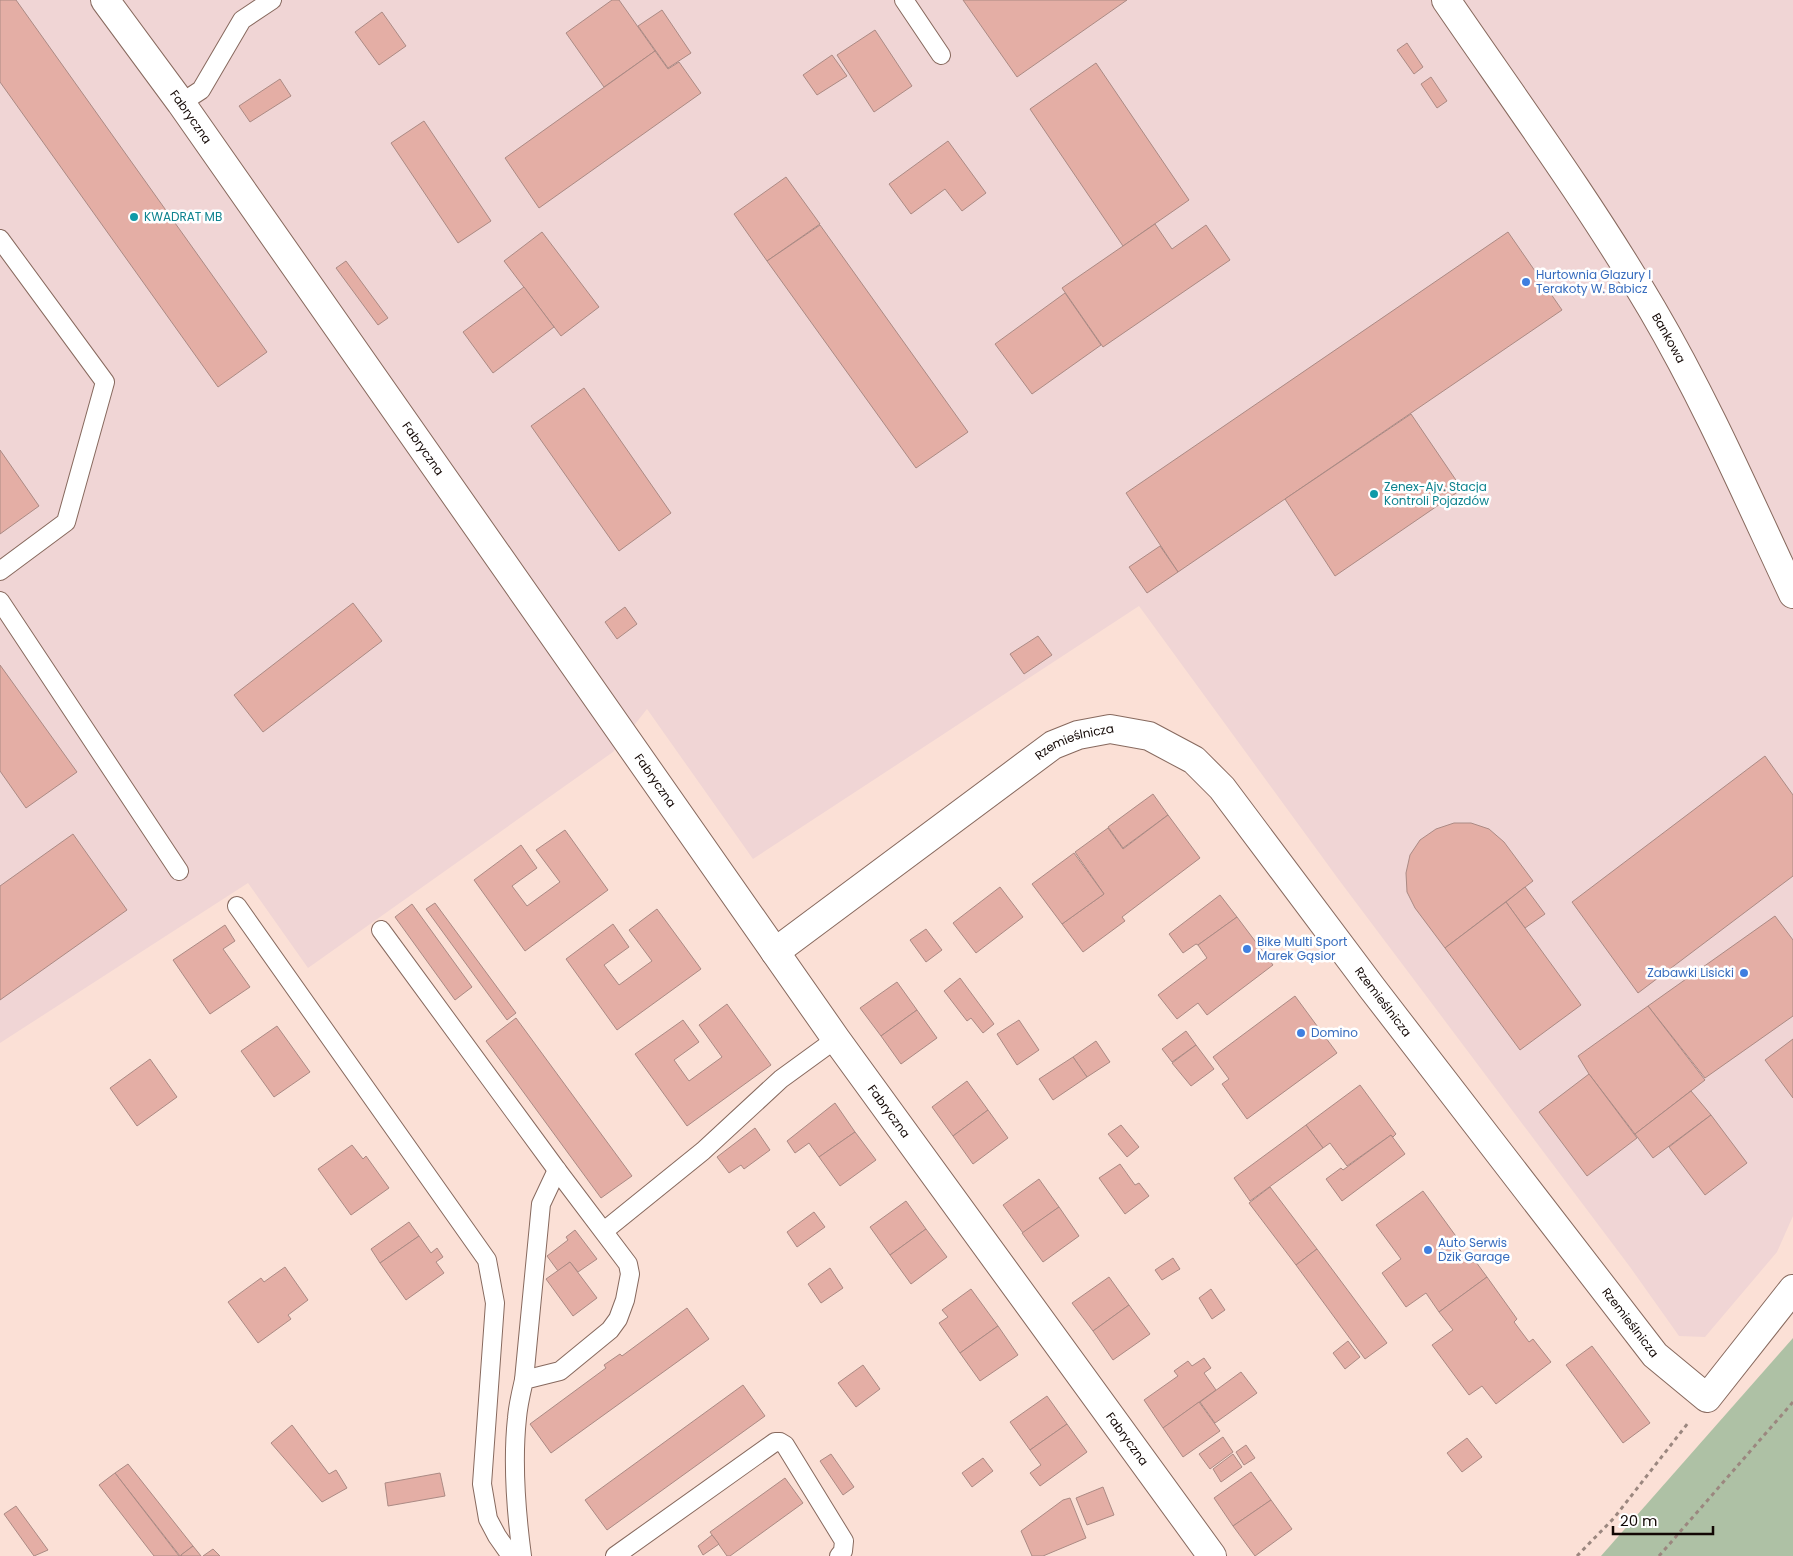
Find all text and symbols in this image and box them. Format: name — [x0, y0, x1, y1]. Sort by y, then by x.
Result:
street label: Fabryczna — [166, 86, 216, 147]
place label: KWADRAT MB — [144, 208, 222, 225]
marker: KWADRAT MB — [128, 211, 140, 223]
place label: Hurtownia Glazury I Terakoty W. Babicz — [1536, 266, 1651, 297]
marker: Hurtownia Glazury I Terakoty W. Babicz — [1520, 276, 1532, 288]
street label: Bankowa — [1648, 310, 1690, 366]
street label: Fabryczna — [399, 418, 448, 479]
place label: Zenex-Ajv. Stacja Kontroli Pojazdów — [1384, 478, 1489, 509]
marker: Zenex-Ajv. Stacja Kontroli Pojazdów — [1368, 488, 1380, 500]
street label: Rzemieślnicza — [1031, 719, 1115, 764]
street label: Fabryczna — [631, 750, 680, 811]
place label: Bike Multi Sport Marek Gąsior — [1257, 933, 1347, 964]
marker: Bike Multi Sport Marek Gąsior — [1241, 943, 1253, 955]
street label: Rzemieślnicza — [1351, 963, 1416, 1040]
place label: Zabawki Lisicki — [1647, 964, 1734, 981]
marker: Zabawki Lisicki — [1738, 967, 1750, 979]
place label: Domino — [1311, 1024, 1358, 1041]
marker: Domino — [1295, 1027, 1307, 1039]
street label: Fabryczna — [864, 1081, 914, 1141]
place label: Auto Serwis Dzik Garage — [1438, 1234, 1510, 1265]
marker: Auto Serwis Dzik Garage — [1422, 1244, 1434, 1256]
street label: Rzemieślnicza — [1598, 1284, 1663, 1361]
street label: Fabryczna — [1102, 1409, 1152, 1469]
scale bar — [1613, 1504, 1713, 1536]
text: 20 m — [1620, 1510, 1658, 1531]

